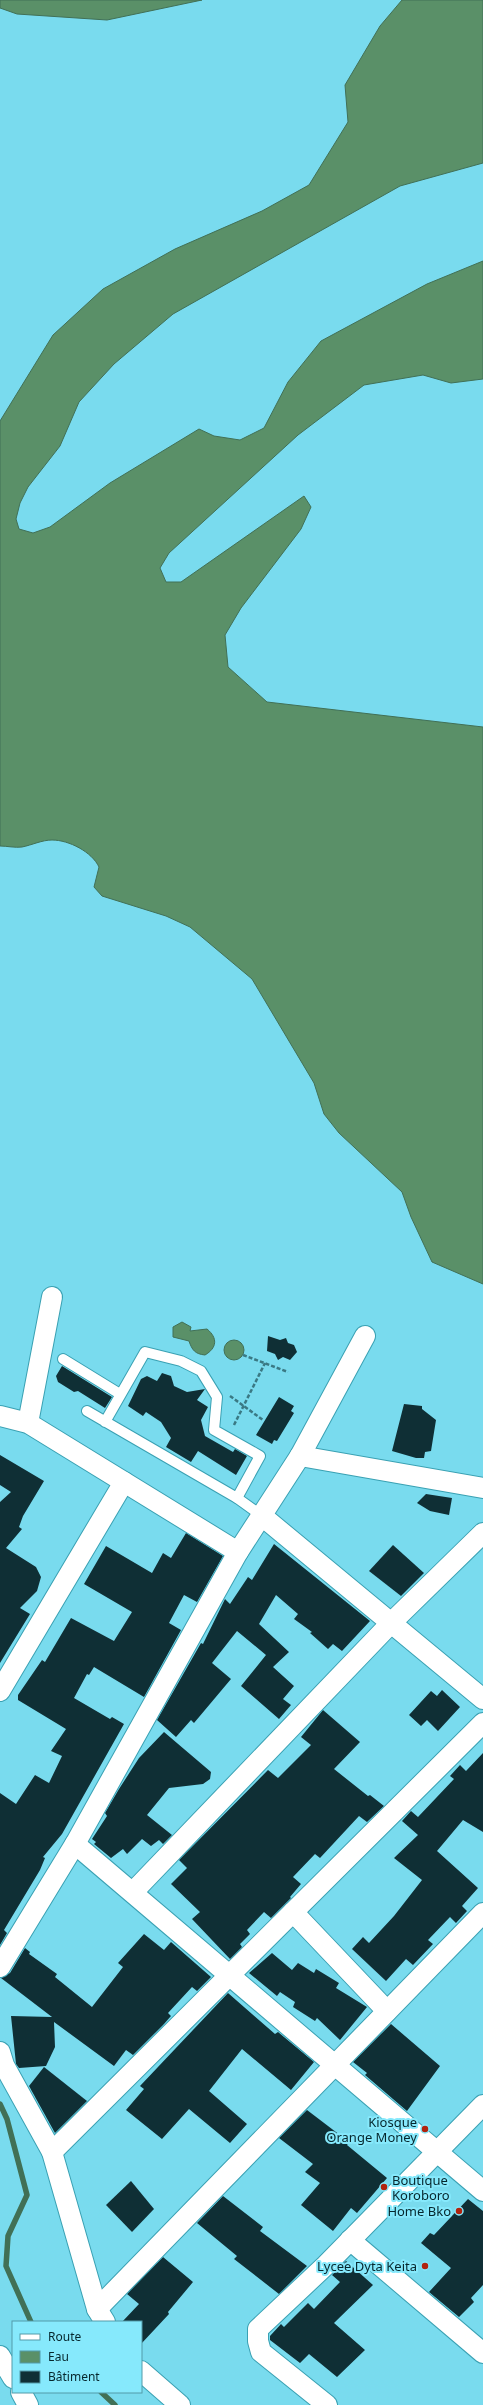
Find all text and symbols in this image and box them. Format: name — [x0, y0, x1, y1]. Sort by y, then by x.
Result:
place label: Kiosque Orange Money — [326, 2113, 417, 2146]
marker: Kiosque Orange Money — [420, 2124, 430, 2134]
place label: Boutique Koroboro — [392, 2171, 450, 2204]
marker: Boutique Koroboro — [379, 2182, 389, 2192]
place label: Home Bko — [387, 2202, 451, 2220]
marker: Home Bko — [454, 2206, 464, 2216]
place label: Lycee Dyta Keita — [317, 2257, 417, 2275]
marker: Lycee Dyta Keita — [420, 2261, 430, 2271]
legend — [12, 2321, 142, 2393]
text: Route — [48, 2328, 81, 2345]
text: Eau — [48, 2348, 69, 2365]
text: Bâtiment — [48, 2368, 100, 2385]

